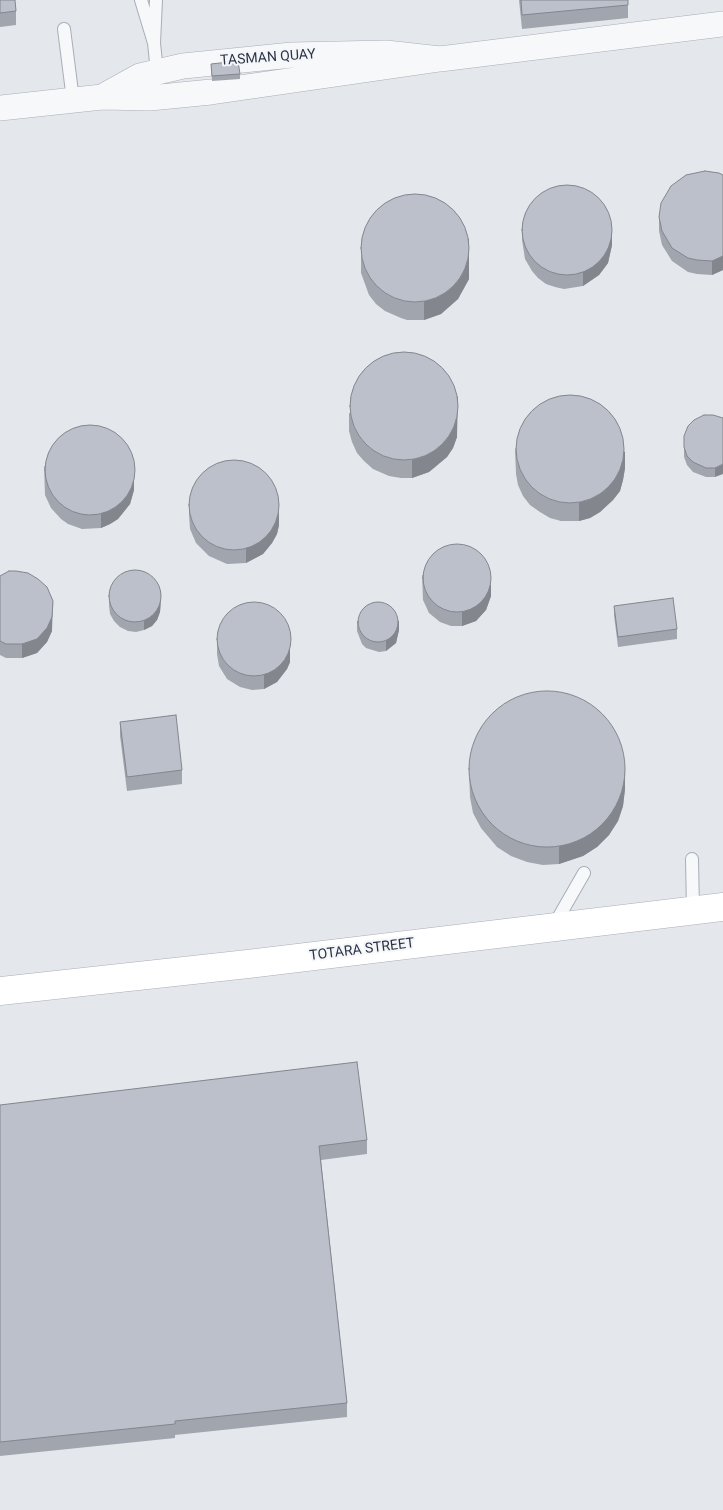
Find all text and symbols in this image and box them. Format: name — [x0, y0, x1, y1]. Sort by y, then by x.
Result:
street label: TASMAN QUAY — [220, 46, 316, 70]
street label: TOTARA STREET — [309, 935, 415, 965]

